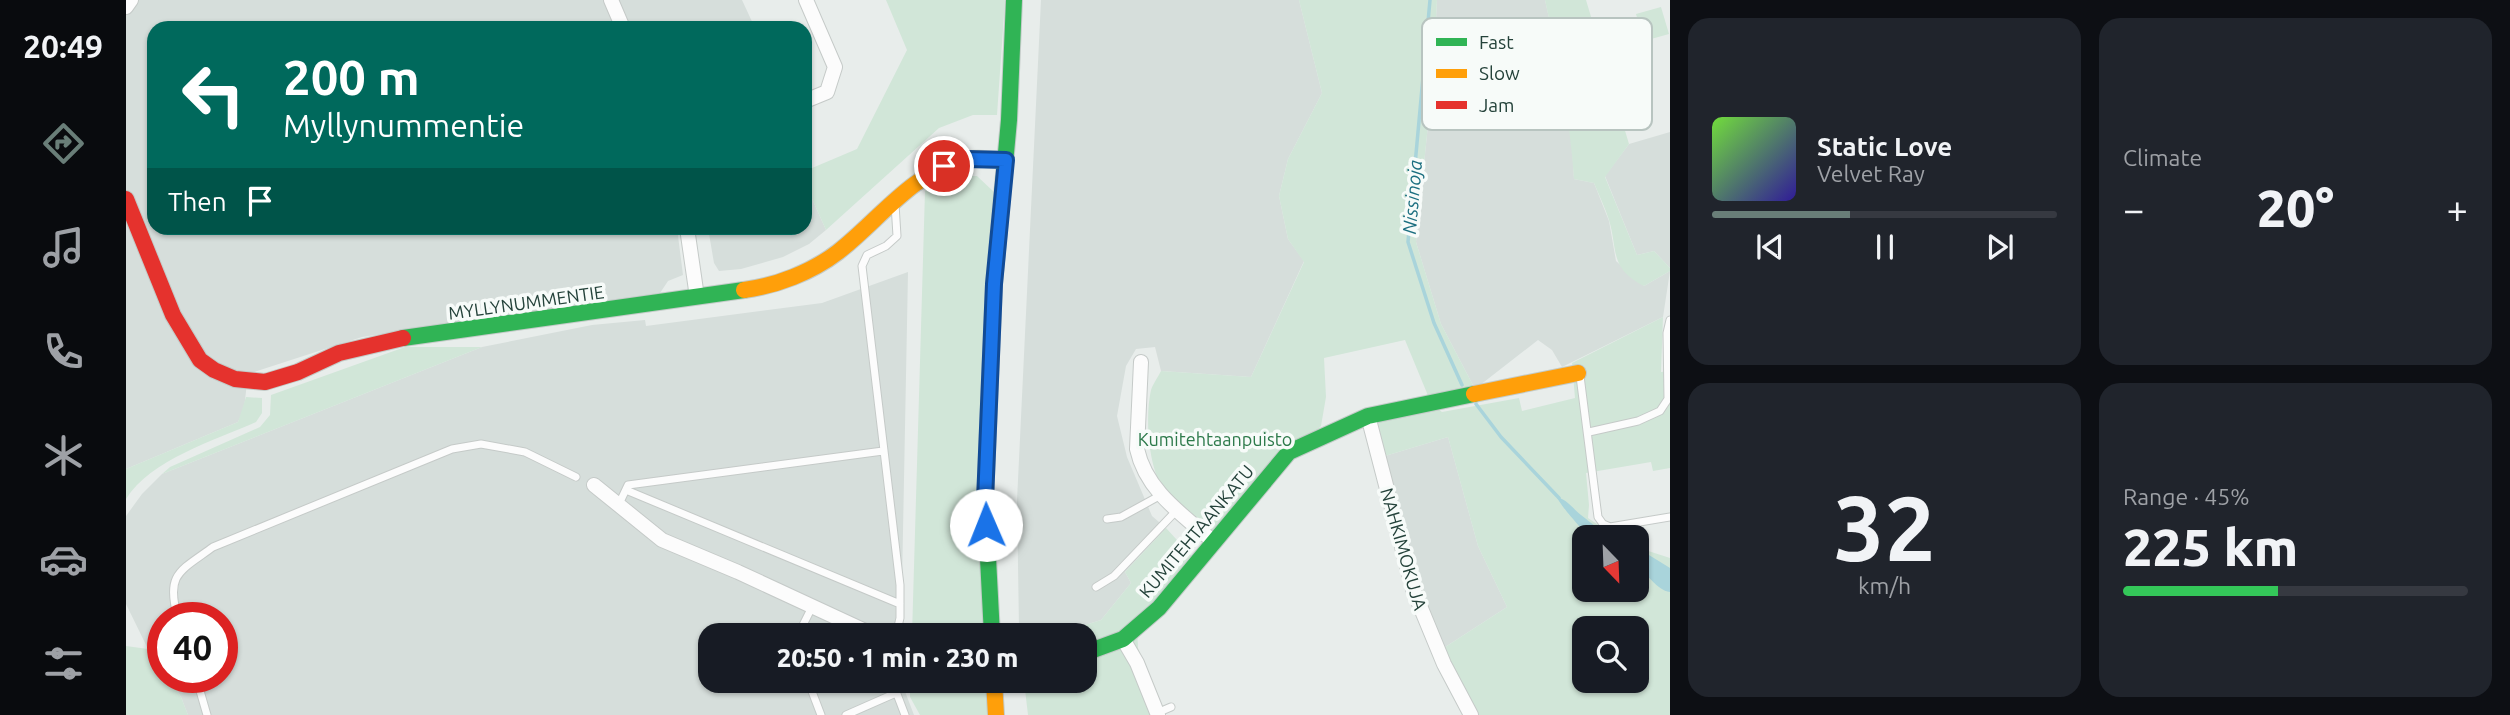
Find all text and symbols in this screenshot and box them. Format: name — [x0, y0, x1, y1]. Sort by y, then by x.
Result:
legend — [1422, 18, 1652, 130]
text: 20:49 — [23, 28, 103, 64]
text: Fast — [1479, 31, 1514, 53]
icon: left — [168, 49, 259, 140]
text: 200 m — [283, 49, 420, 104]
text: Slow — [1479, 62, 1520, 84]
text: Jam — [1479, 94, 1515, 116]
text: Myllynummentie — [283, 107, 524, 143]
icon: directions — [39, 119, 88, 168]
text: Static Love — [1817, 132, 1952, 161]
pin — [914, 136, 974, 196]
text: Climate — [2123, 145, 2202, 170]
icon: arrive — [925, 147, 963, 185]
water label: Nissinoja — [1398, 159, 1426, 235]
text: Velvet Ray — [1817, 161, 1925, 186]
text: 20° — [2257, 179, 2334, 237]
icon: arrive — [241, 182, 279, 220]
text: Then — [168, 187, 227, 216]
text: − — [2123, 188, 2144, 230]
text: + — [2447, 188, 2468, 230]
icon: music — [39, 223, 88, 272]
icon: previous — [1751, 228, 1789, 266]
icon: pause — [1866, 228, 1904, 266]
icon: next — [1981, 228, 2019, 266]
street label: MYLLYNUMMENTIE — [447, 281, 605, 323]
icon: phone — [39, 327, 88, 376]
park label: Kumitehtaanpuisto — [1138, 429, 1292, 449]
icon: climate — [39, 431, 88, 480]
street label: KUMITEHTAANKATU — [1135, 461, 1257, 601]
text: 32 — [1833, 476, 1936, 578]
text: Range · 45% — [2123, 484, 2250, 509]
street label: NAHKIMOKUJA — [1377, 486, 1431, 613]
position arrow — [949, 488, 1023, 562]
text: 225 km — [2123, 518, 2298, 576]
north arrow — [1572, 525, 1648, 602]
map controls — [1572, 525, 1649, 693]
icon: car — [39, 535, 88, 584]
text: km/h — [1858, 573, 1911, 598]
speed limit sign: 40 — [147, 602, 238, 693]
button: search — [1572, 616, 1649, 693]
icon: filters — [39, 639, 88, 688]
text: 20:50 · 1 min · 230 m — [777, 643, 1018, 672]

